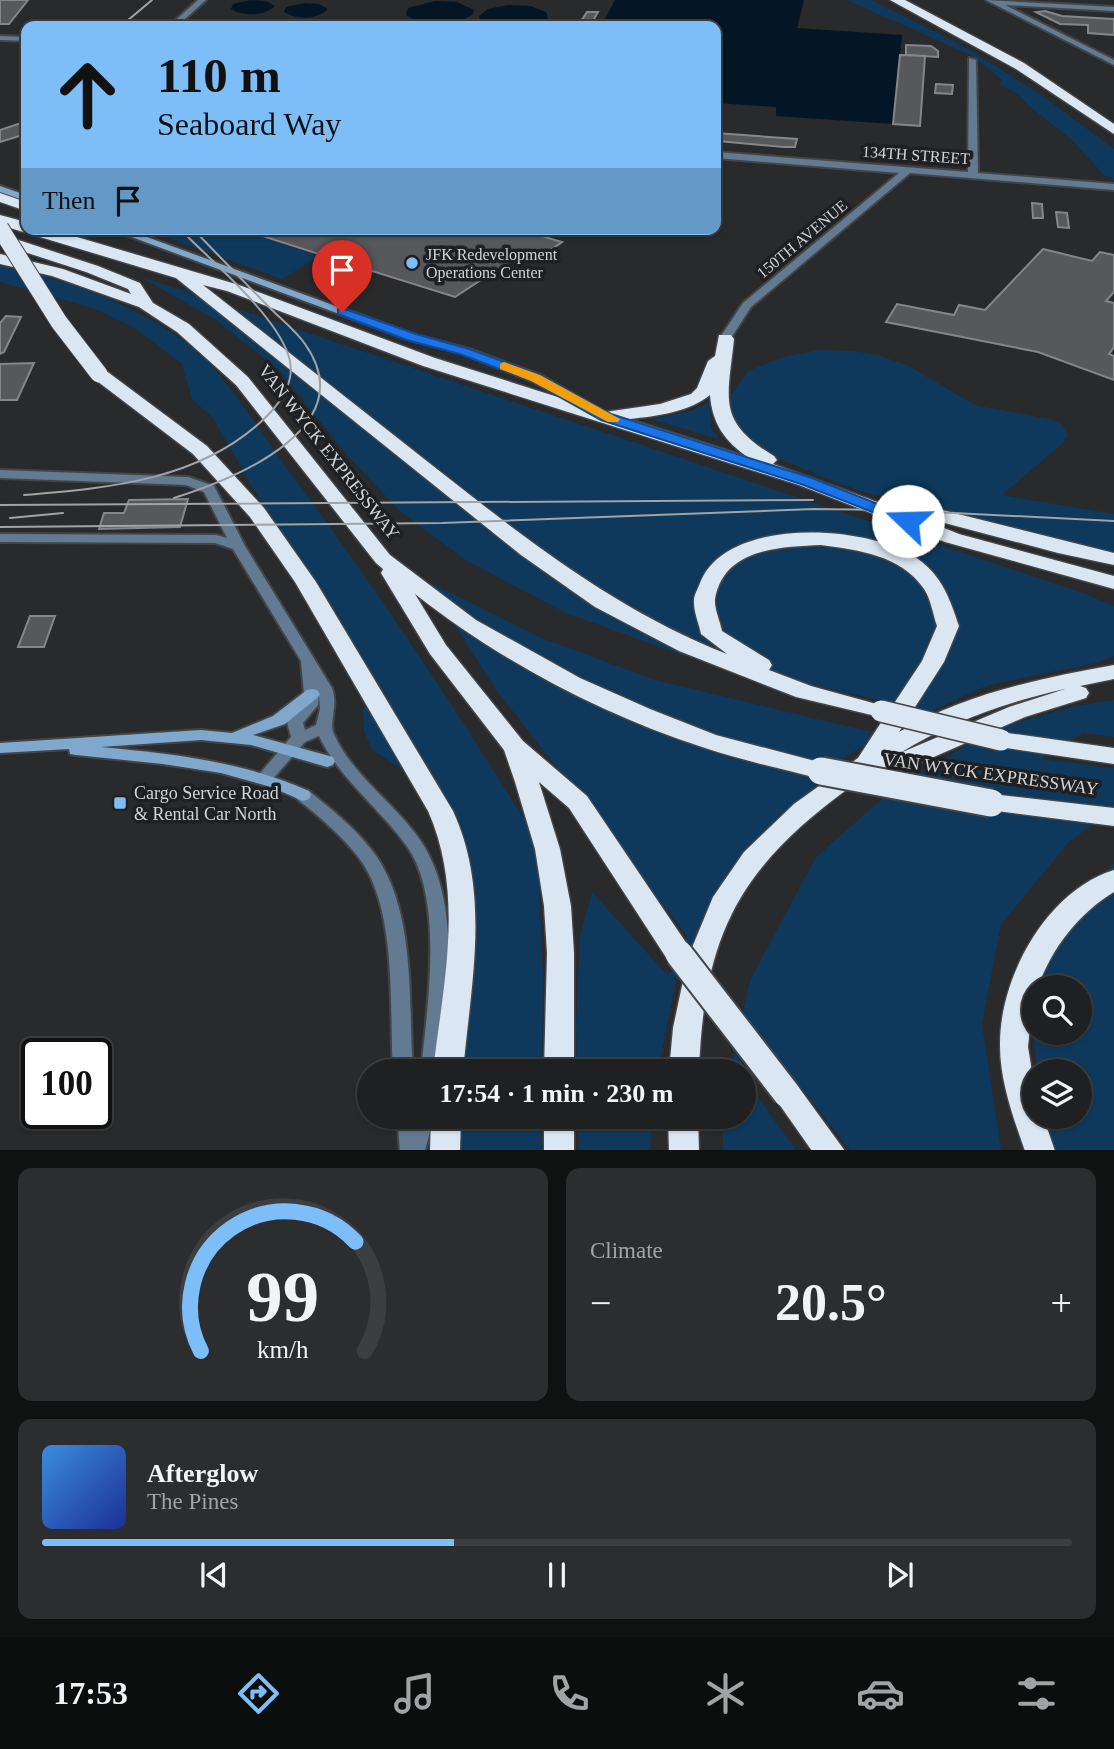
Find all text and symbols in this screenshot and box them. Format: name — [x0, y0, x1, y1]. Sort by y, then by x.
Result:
text: 110 m — [157, 48, 281, 103]
icon: ahead — [42, 49, 133, 140]
text: Seaboard Way — [157, 106, 341, 142]
street label: 134TH STREET — [862, 143, 971, 167]
icon: arrive — [109, 182, 147, 220]
text: Then — [42, 186, 95, 215]
street label: 150TH AVENUE — [754, 196, 850, 282]
pin — [312, 240, 372, 312]
place label: JFK Redevelopment Operations Center — [426, 246, 558, 282]
icon: arrive — [323, 251, 361, 289]
marker: JFK Redevelopment Operations Center — [404, 255, 420, 271]
street label: VAN WYCK EXPRESSWAY — [254, 360, 404, 544]
position arrow — [871, 484, 945, 558]
street label: VAN WYCK EXPRESSWAY — [882, 749, 1100, 799]
place label: Cargo Service Road & Rental Car North — [134, 783, 279, 824]
marker: Cargo Service Road & Rental Car North — [112, 795, 128, 811]
map controls — [1022, 975, 1092, 1129]
button: search — [1022, 975, 1092, 1045]
speed limit sign: 100 — [21, 1038, 112, 1129]
button: layers — [1022, 1059, 1092, 1129]
text: 17:54 · 1 min · 230 m — [440, 1079, 674, 1108]
text: Climate — [590, 1238, 663, 1263]
text: 99 — [247, 1256, 319, 1337]
text: 20.5° — [775, 1274, 887, 1331]
text: − — [590, 1282, 611, 1324]
text: + — [1051, 1282, 1072, 1324]
text: km/h — [257, 1335, 309, 1362]
text: Afterglow — [147, 1459, 258, 1488]
text: The Pines — [147, 1489, 238, 1514]
icon: previous — [195, 1556, 233, 1594]
icon: pause — [538, 1556, 576, 1594]
icon: next — [881, 1556, 919, 1594]
icon: directions — [234, 1669, 283, 1718]
icon: music — [390, 1669, 439, 1718]
icon: phone — [545, 1669, 594, 1718]
icon: climate — [701, 1669, 750, 1718]
icon: car — [856, 1669, 905, 1718]
icon: filters — [1012, 1669, 1061, 1718]
text: 17:53 — [53, 1675, 128, 1711]

